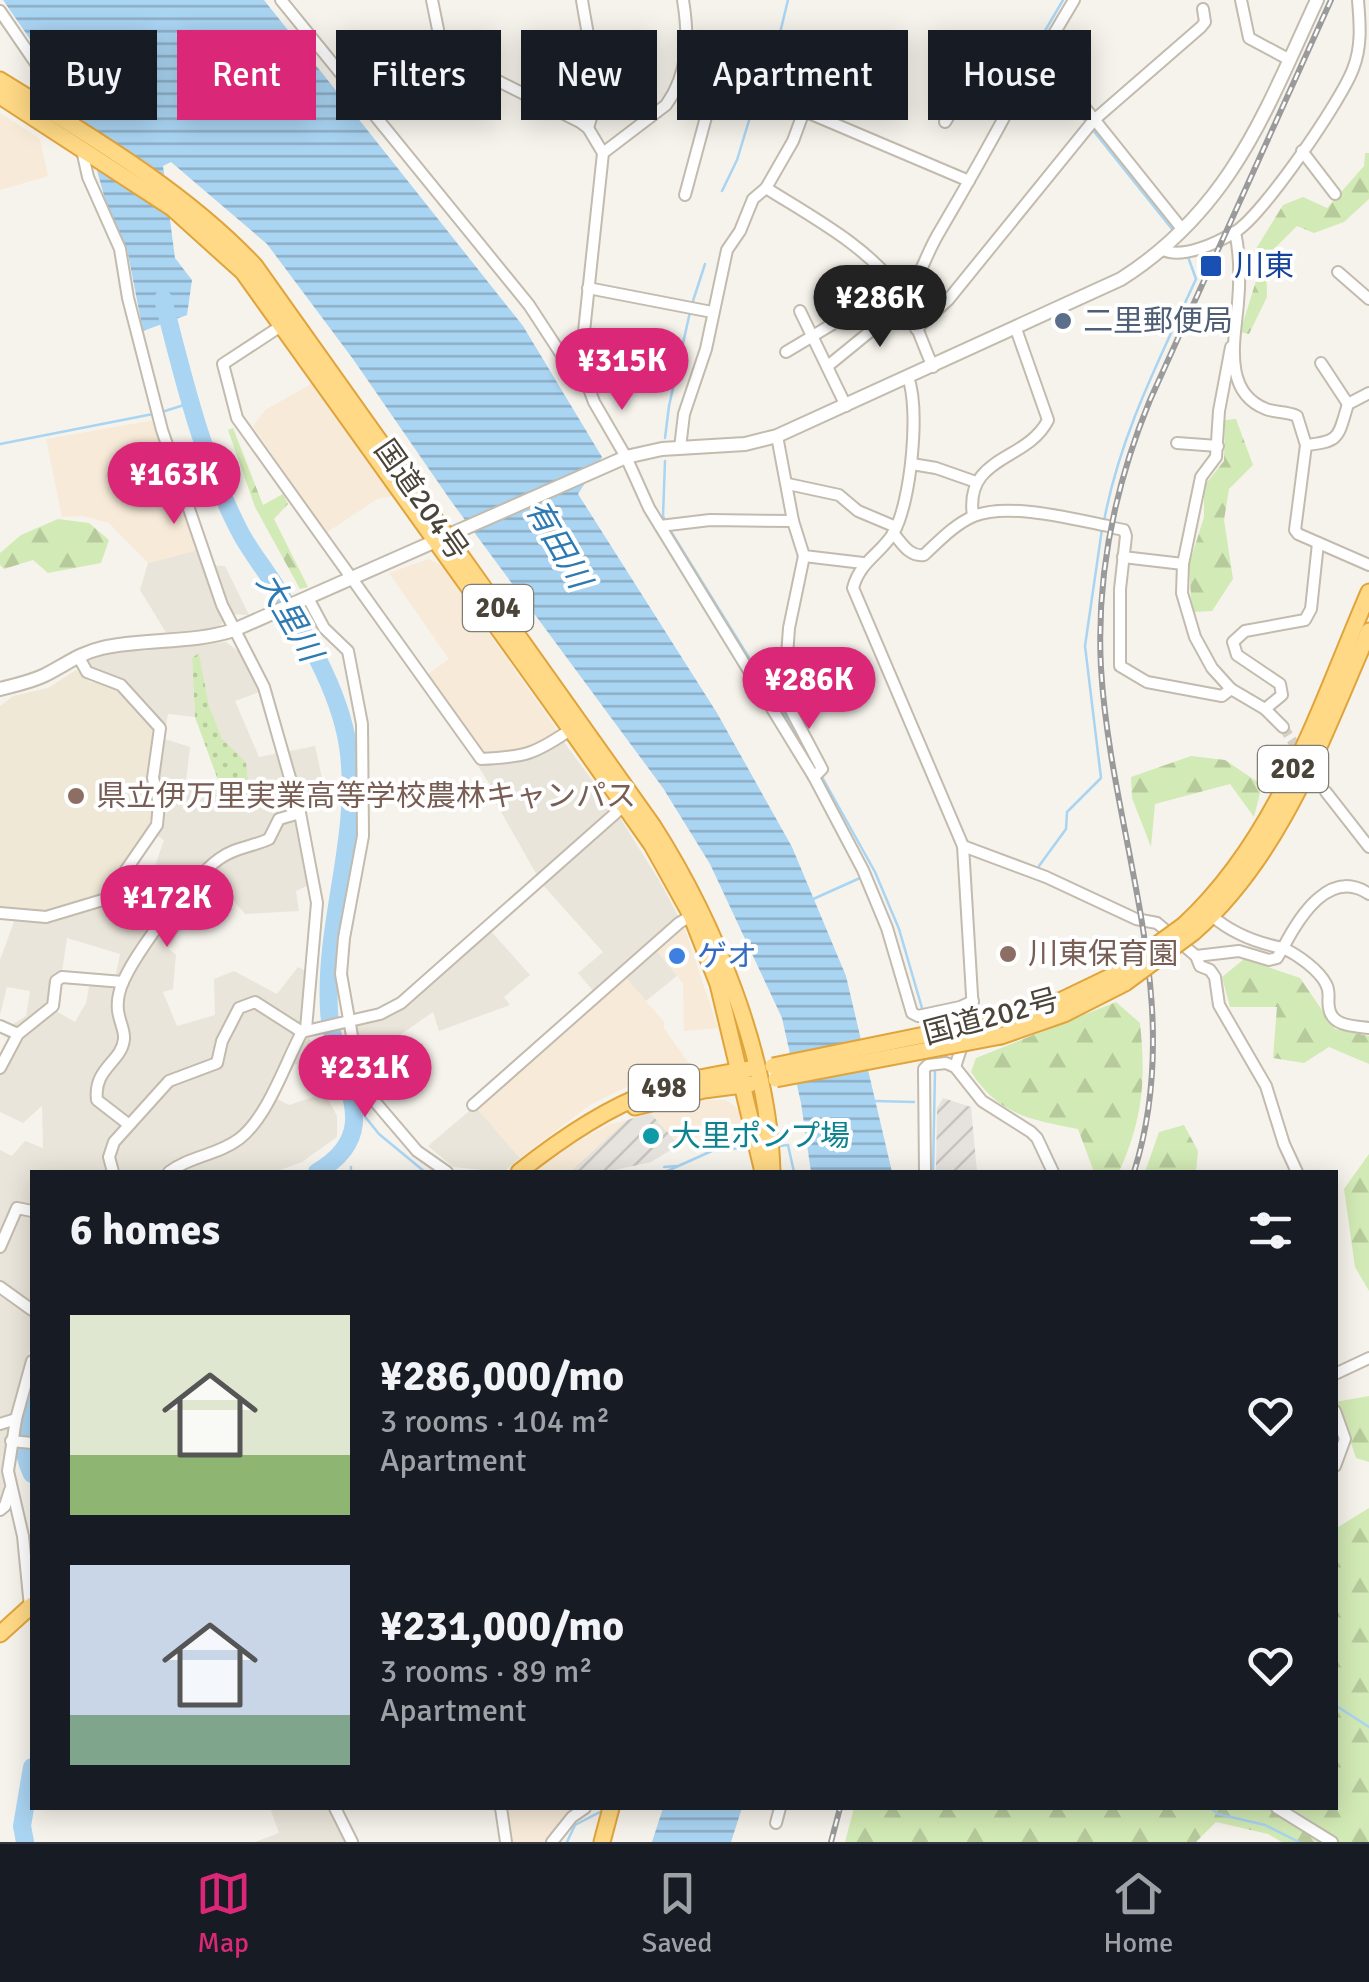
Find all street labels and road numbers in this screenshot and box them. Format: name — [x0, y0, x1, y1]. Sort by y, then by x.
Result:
street label: 国道204号 — [366, 433, 476, 567]
road number: 204 — [463, 585, 533, 631]
road number: 202 — [1258, 746, 1328, 792]
street label: 国道202号 — [919, 981, 1063, 1053]
road number: 498 — [629, 1065, 699, 1111]

